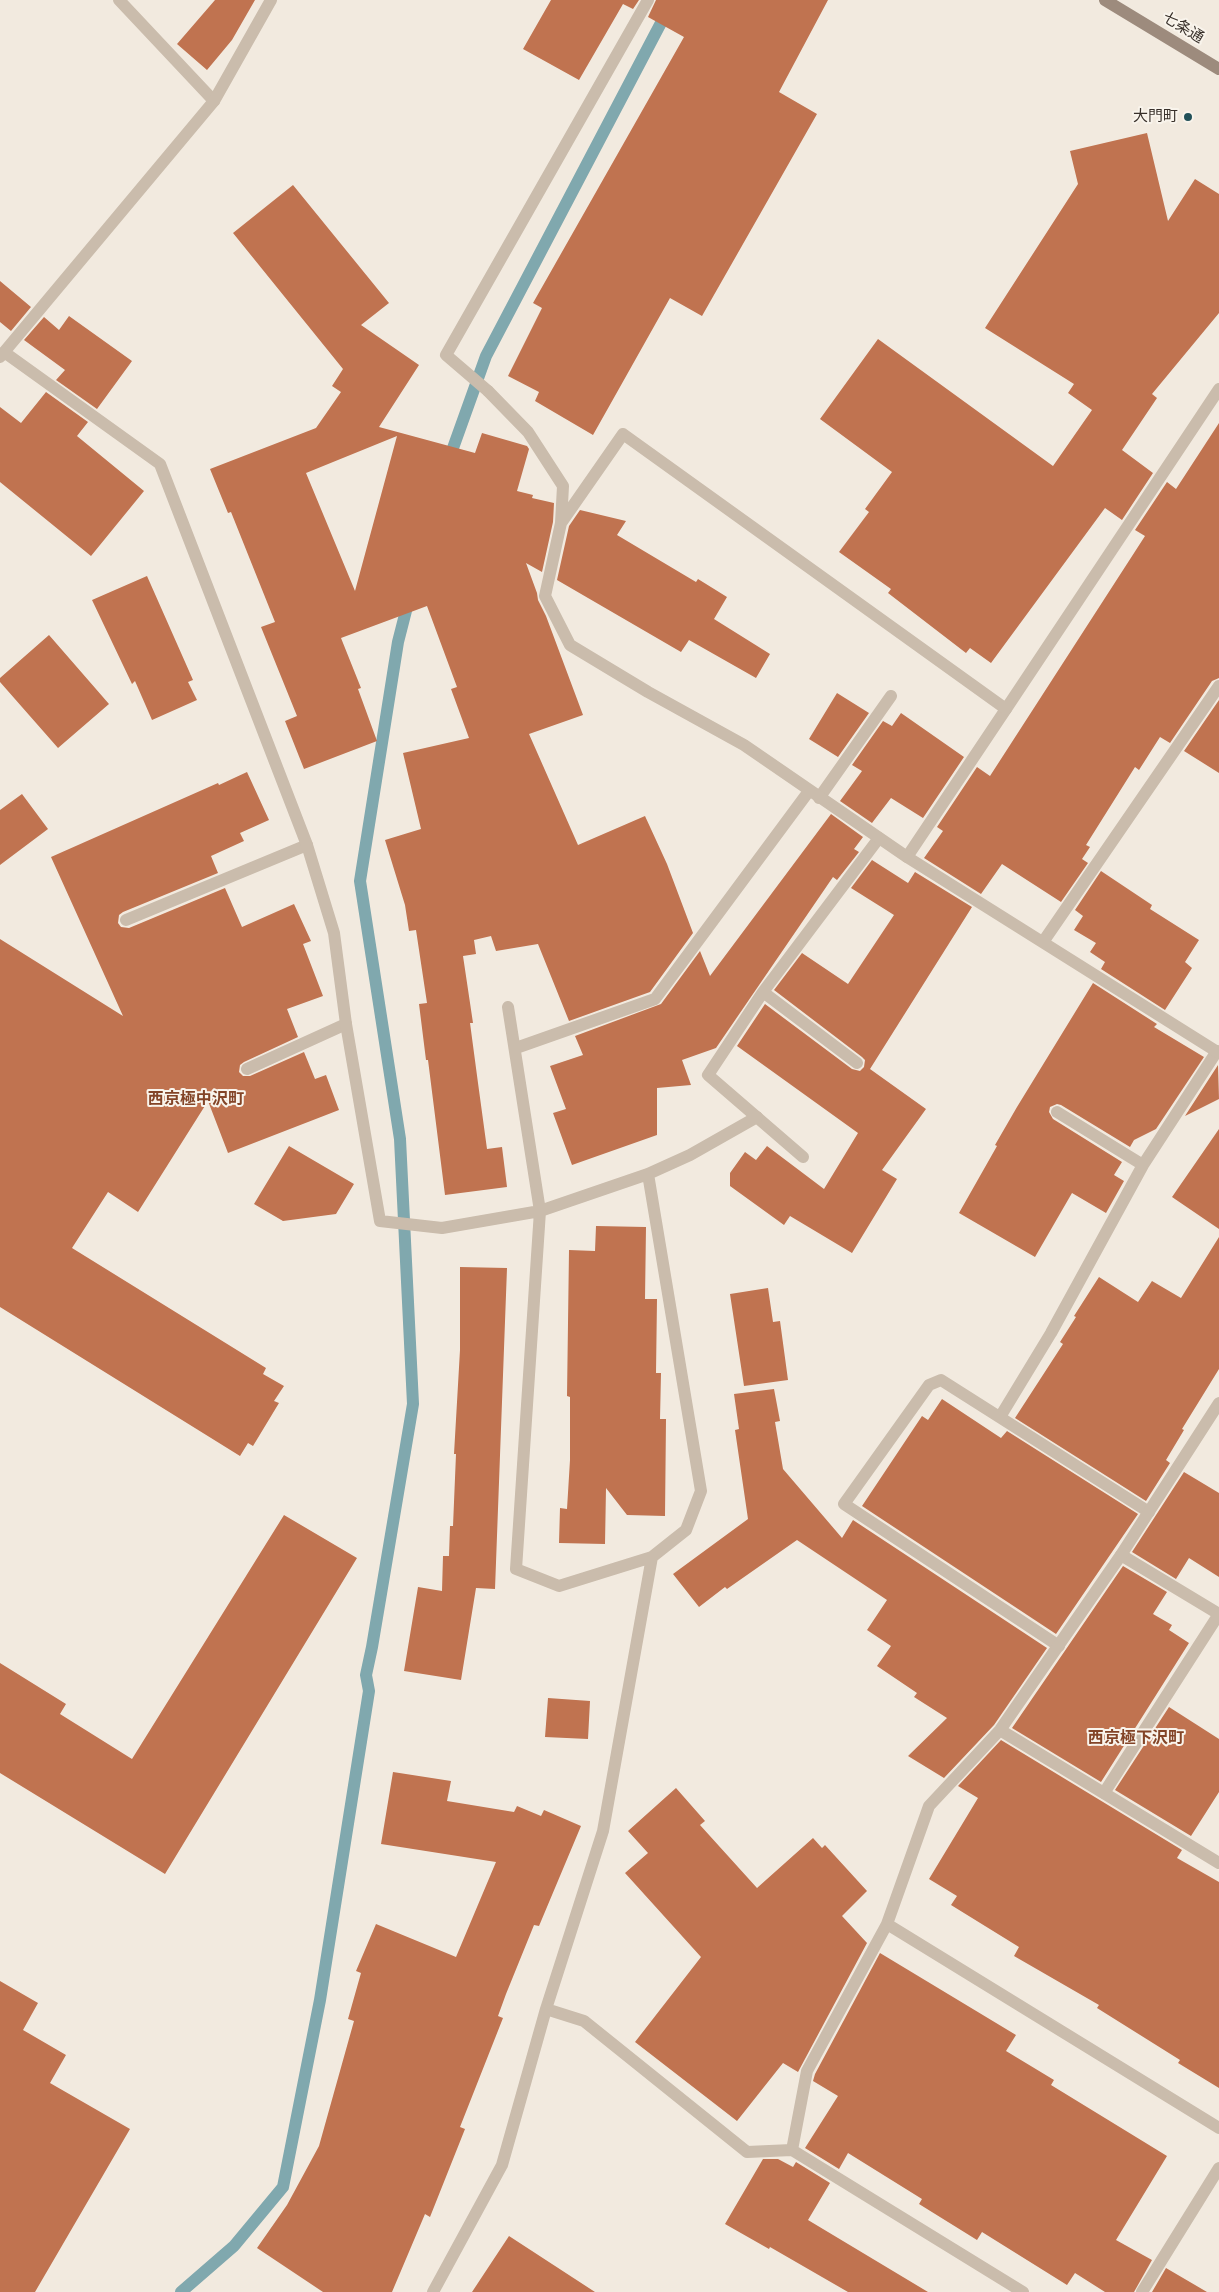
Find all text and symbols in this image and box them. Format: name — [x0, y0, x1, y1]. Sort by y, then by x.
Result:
street label: 七条通 — [1159, 9, 1207, 47]
place label: 大門町 — [1133, 108, 1178, 126]
marker: 大門町 — [1182, 111, 1194, 123]
district label: 西京極中沢町 — [148, 1090, 244, 1110]
district label: 西京極下沢町 — [1088, 1729, 1184, 1749]

